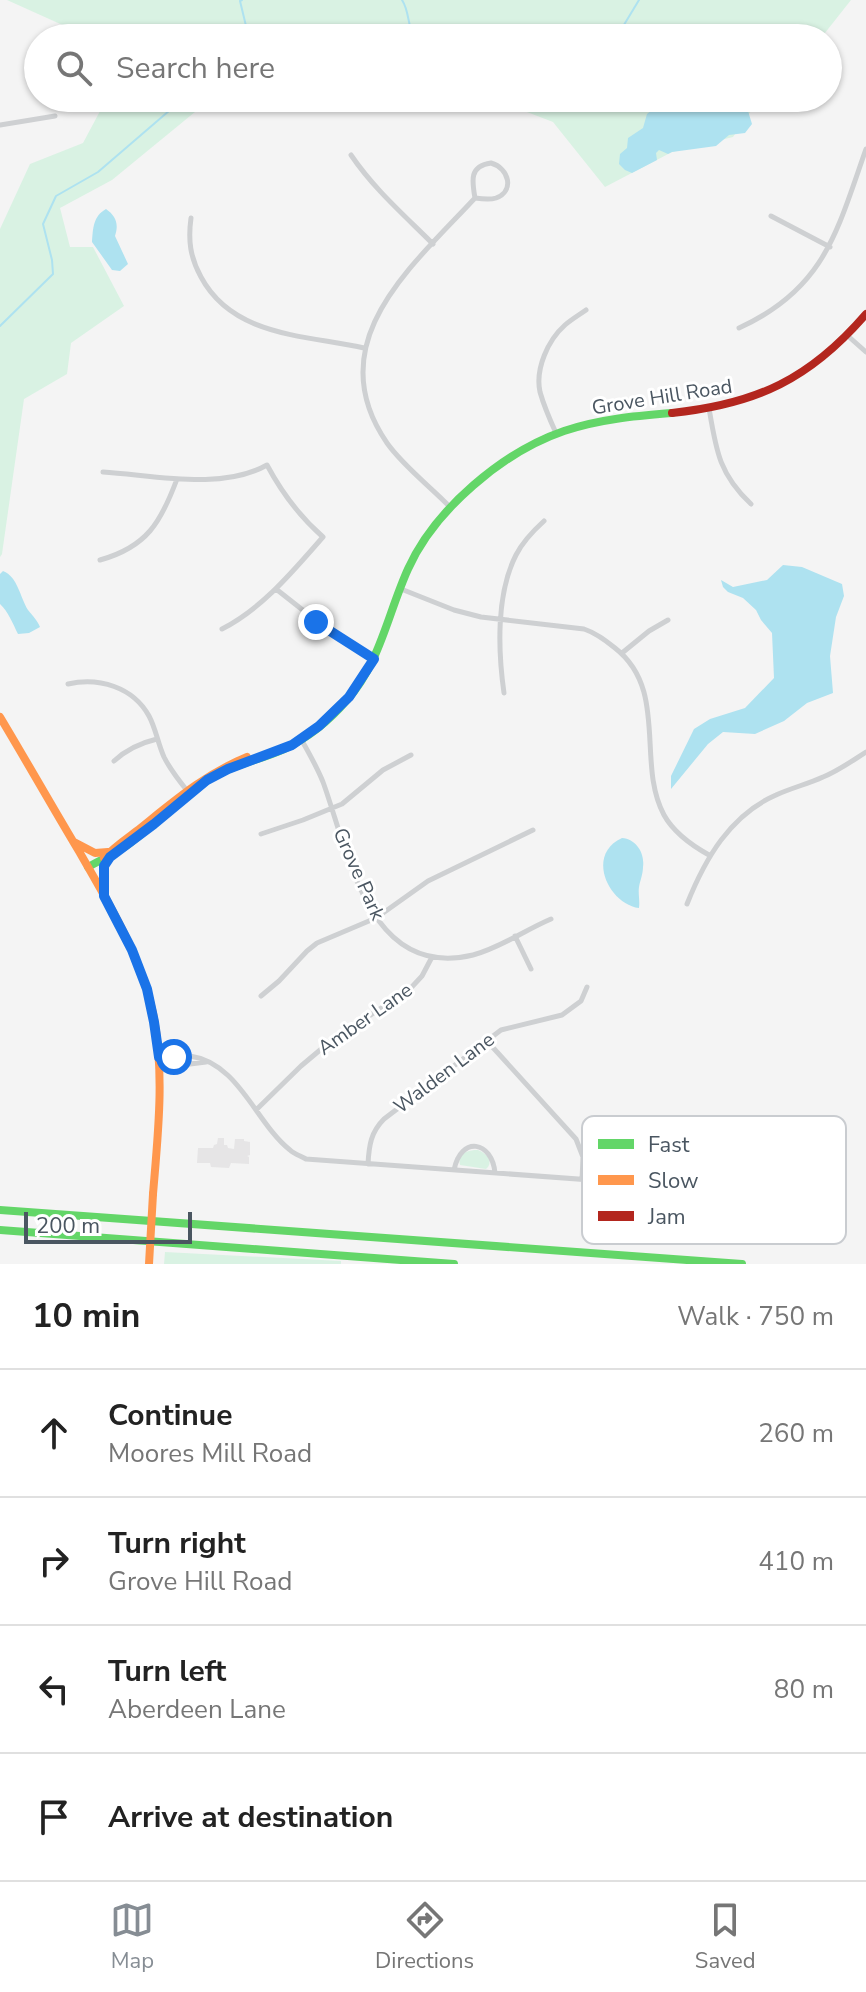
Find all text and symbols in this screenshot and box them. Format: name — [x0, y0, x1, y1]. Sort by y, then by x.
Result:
search box — [24, 24, 842, 112]
icon: search — [52, 46, 96, 90]
text: Search here — [116, 48, 275, 89]
street label: Grove Hill Road — [590, 373, 734, 421]
route end — [298, 604, 334, 640]
street label: Grove Park — [327, 824, 392, 925]
street label: Amber Lane — [312, 976, 418, 1062]
street label: Walden Lane — [388, 1026, 500, 1120]
route start — [156, 1039, 192, 1075]
legend — [582, 1116, 846, 1244]
text: Fast — [648, 1130, 690, 1160]
text: Slow — [648, 1166, 699, 1196]
text: Jam — [647, 1202, 686, 1232]
scale bar — [24, 1208, 192, 1244]
text: 200 m — [36, 1211, 100, 1241]
text: 10 min — [32, 1293, 140, 1339]
text: Walk · 750 m — [677, 1299, 834, 1334]
text: Continue — [108, 1395, 233, 1436]
icon: ahead — [32, 1411, 76, 1455]
text: 260 m — [758, 1416, 834, 1451]
text: Moores Mill Road — [108, 1436, 312, 1471]
text: Turn right — [108, 1523, 246, 1564]
icon: right — [32, 1539, 76, 1583]
text: 410 m — [758, 1544, 834, 1579]
text: Grove Hill Road — [108, 1564, 292, 1599]
text: Turn left — [108, 1651, 226, 1692]
icon: left — [32, 1667, 76, 1711]
text: 80 m — [774, 1672, 834, 1707]
text: Aberdeen Lane — [108, 1692, 286, 1727]
icon: arrive — [32, 1795, 76, 1839]
text: Arrive at destination — [108, 1797, 393, 1838]
tab: Map — [110, 1898, 154, 1976]
tab: Directions — [375, 1898, 474, 1976]
tab: Saved — [695, 1898, 756, 1976]

